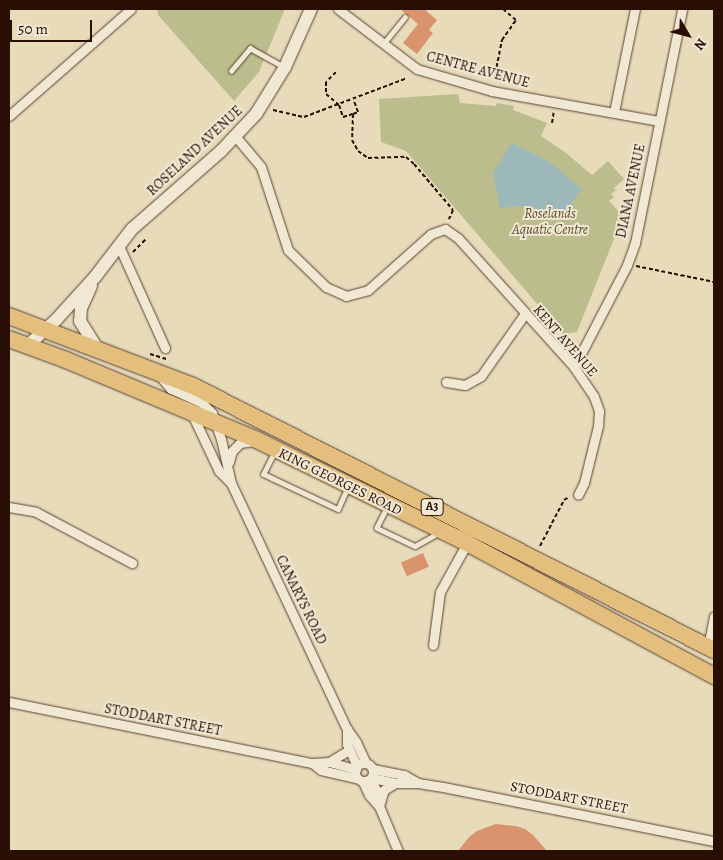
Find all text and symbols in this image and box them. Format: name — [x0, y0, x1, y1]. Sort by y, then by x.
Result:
scale bar — [12, 10, 95, 42]
north arrow — [663, 10, 713, 60]
text: 50 m — [18, 19, 48, 39]
text: N — [690, 35, 711, 54]
street label: CENTRE AVENUE — [424, 48, 532, 92]
street label: ROSELAND AVENUE — [144, 102, 246, 200]
street label: DIANA AVENUE — [613, 142, 649, 240]
park label: Roselands Aquatic Centre — [512, 206, 588, 238]
street label: KENT AVENUE — [529, 302, 601, 380]
street label: KING GEORGES ROAD — [276, 445, 404, 519]
road number: A3 — [420, 498, 444, 516]
street label: CANARYS ROAD — [272, 553, 330, 647]
street label: STODDART STREET — [103, 700, 223, 740]
street label: STODDART STREET — [509, 778, 629, 818]

